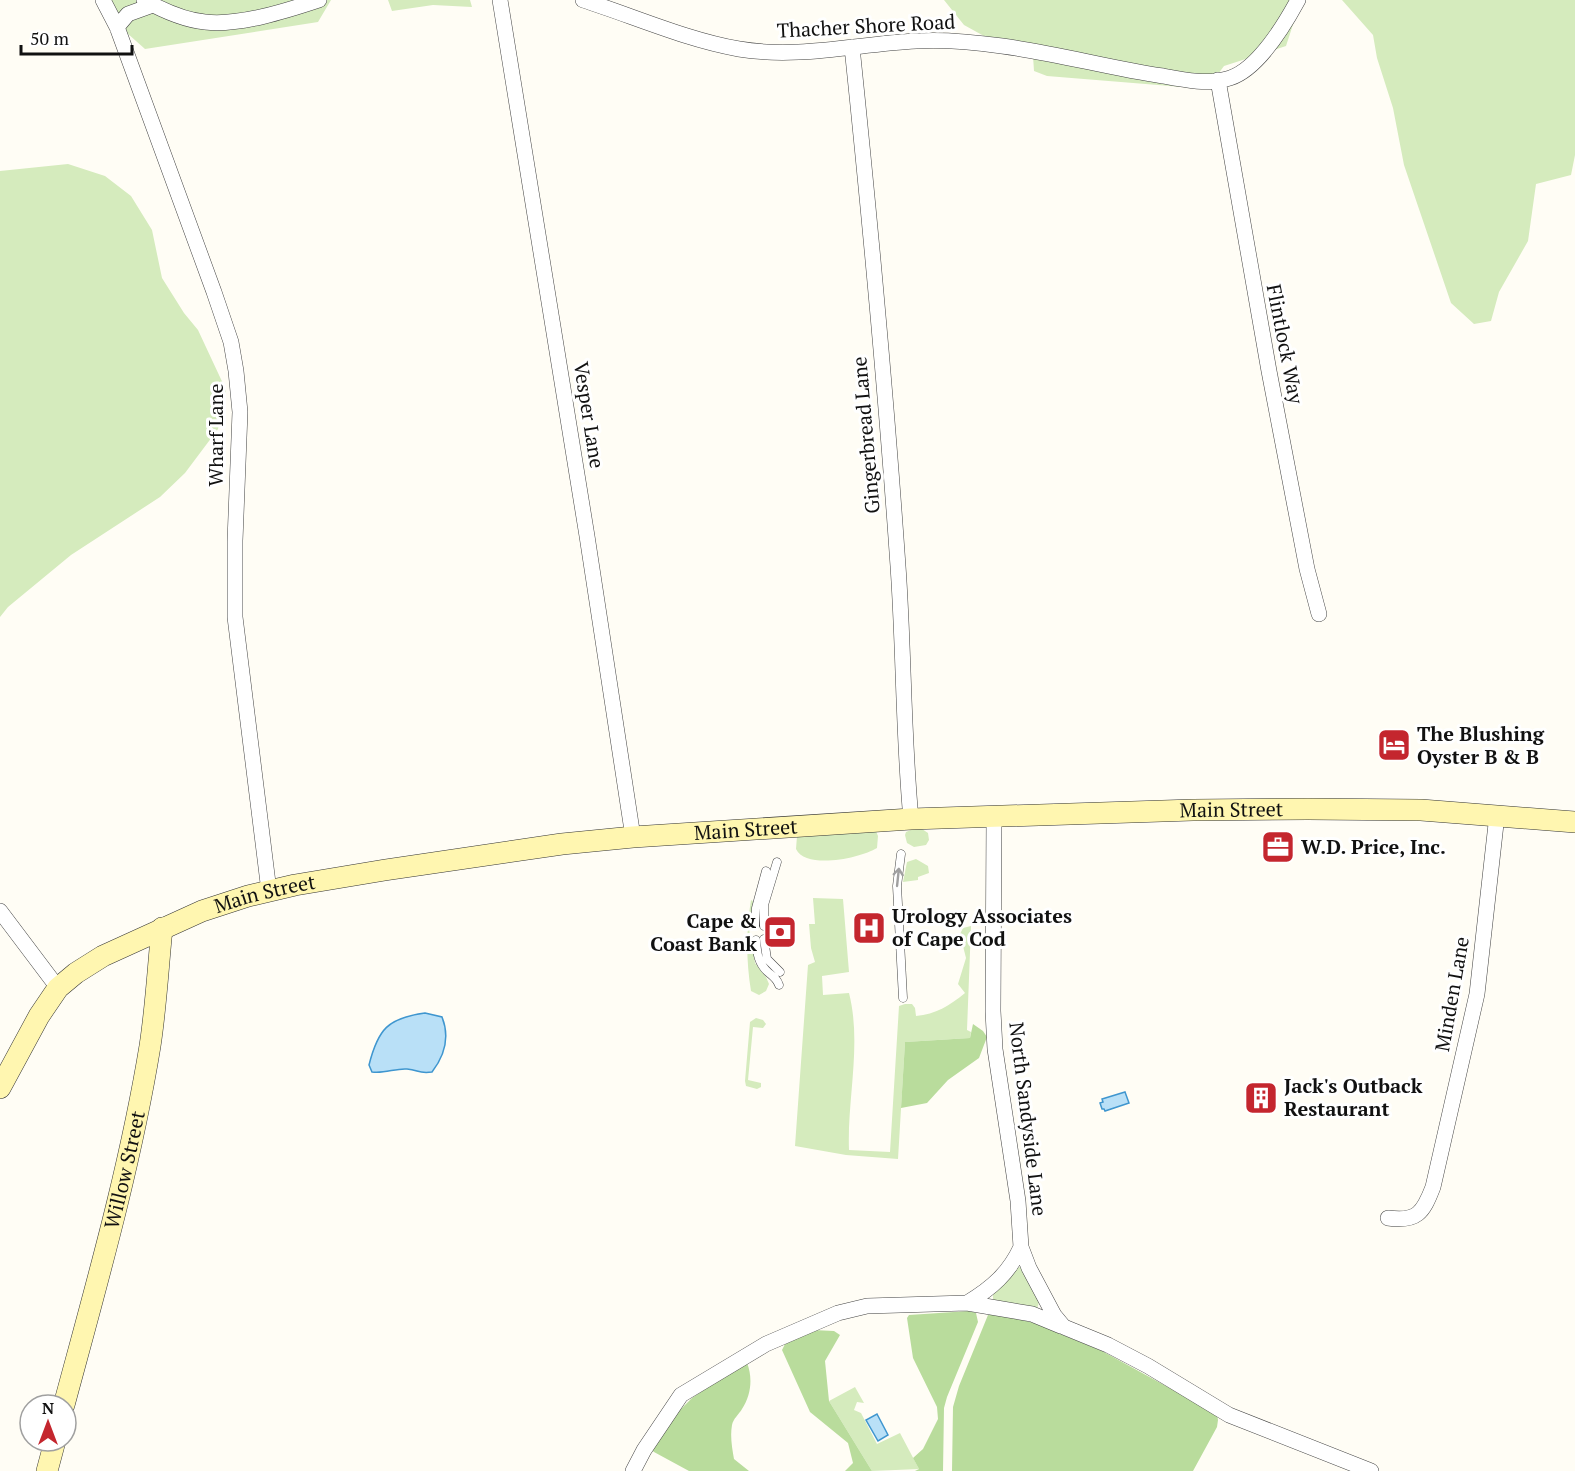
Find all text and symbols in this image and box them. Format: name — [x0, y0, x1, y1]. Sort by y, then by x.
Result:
street label: Thacher Shore Road — [776, 7, 956, 44]
scale bar — [21, 18, 132, 56]
text: 50 m — [30, 26, 70, 50]
street label: Flintlock Way — [1261, 282, 1310, 407]
street label: Gingerbread Lane — [845, 355, 886, 515]
street label: Vesper Lane — [568, 360, 611, 470]
street label: Wharf Lane — [202, 384, 229, 486]
place label: The Blushing Oyster B & B — [1417, 720, 1545, 770]
hotel icon: The Blushing Oyster B & B — [1376, 727, 1412, 763]
street label: Main Street — [1179, 795, 1284, 823]
street label: Main Street — [693, 812, 799, 846]
office icon: W.D. Price, Inc. — [1260, 829, 1296, 865]
place label: W.D. Price, Inc. — [1301, 833, 1446, 860]
one-way arrow — [893, 867, 904, 887]
street label: Main Street — [210, 868, 318, 919]
place label: Urology Associates of Cape Cod — [892, 902, 1072, 952]
place label: Cape & Coast Bank — [650, 907, 757, 957]
hospital icon: Urology Associates of Cape Cod — [851, 910, 887, 946]
bank icon: Cape & Coast Bank — [762, 914, 798, 950]
street label: Minden Lane — [1428, 934, 1475, 1053]
street label: North Sandyside Lane — [1003, 1021, 1054, 1217]
place label: Jack's Outback Restaurant — [1284, 1072, 1423, 1122]
building icon: Jack's Outback Restaurant — [1243, 1080, 1279, 1116]
street label: Willow Street — [97, 1108, 151, 1232]
north arrow — [18, 1393, 78, 1453]
text: N — [42, 1397, 54, 1419]

